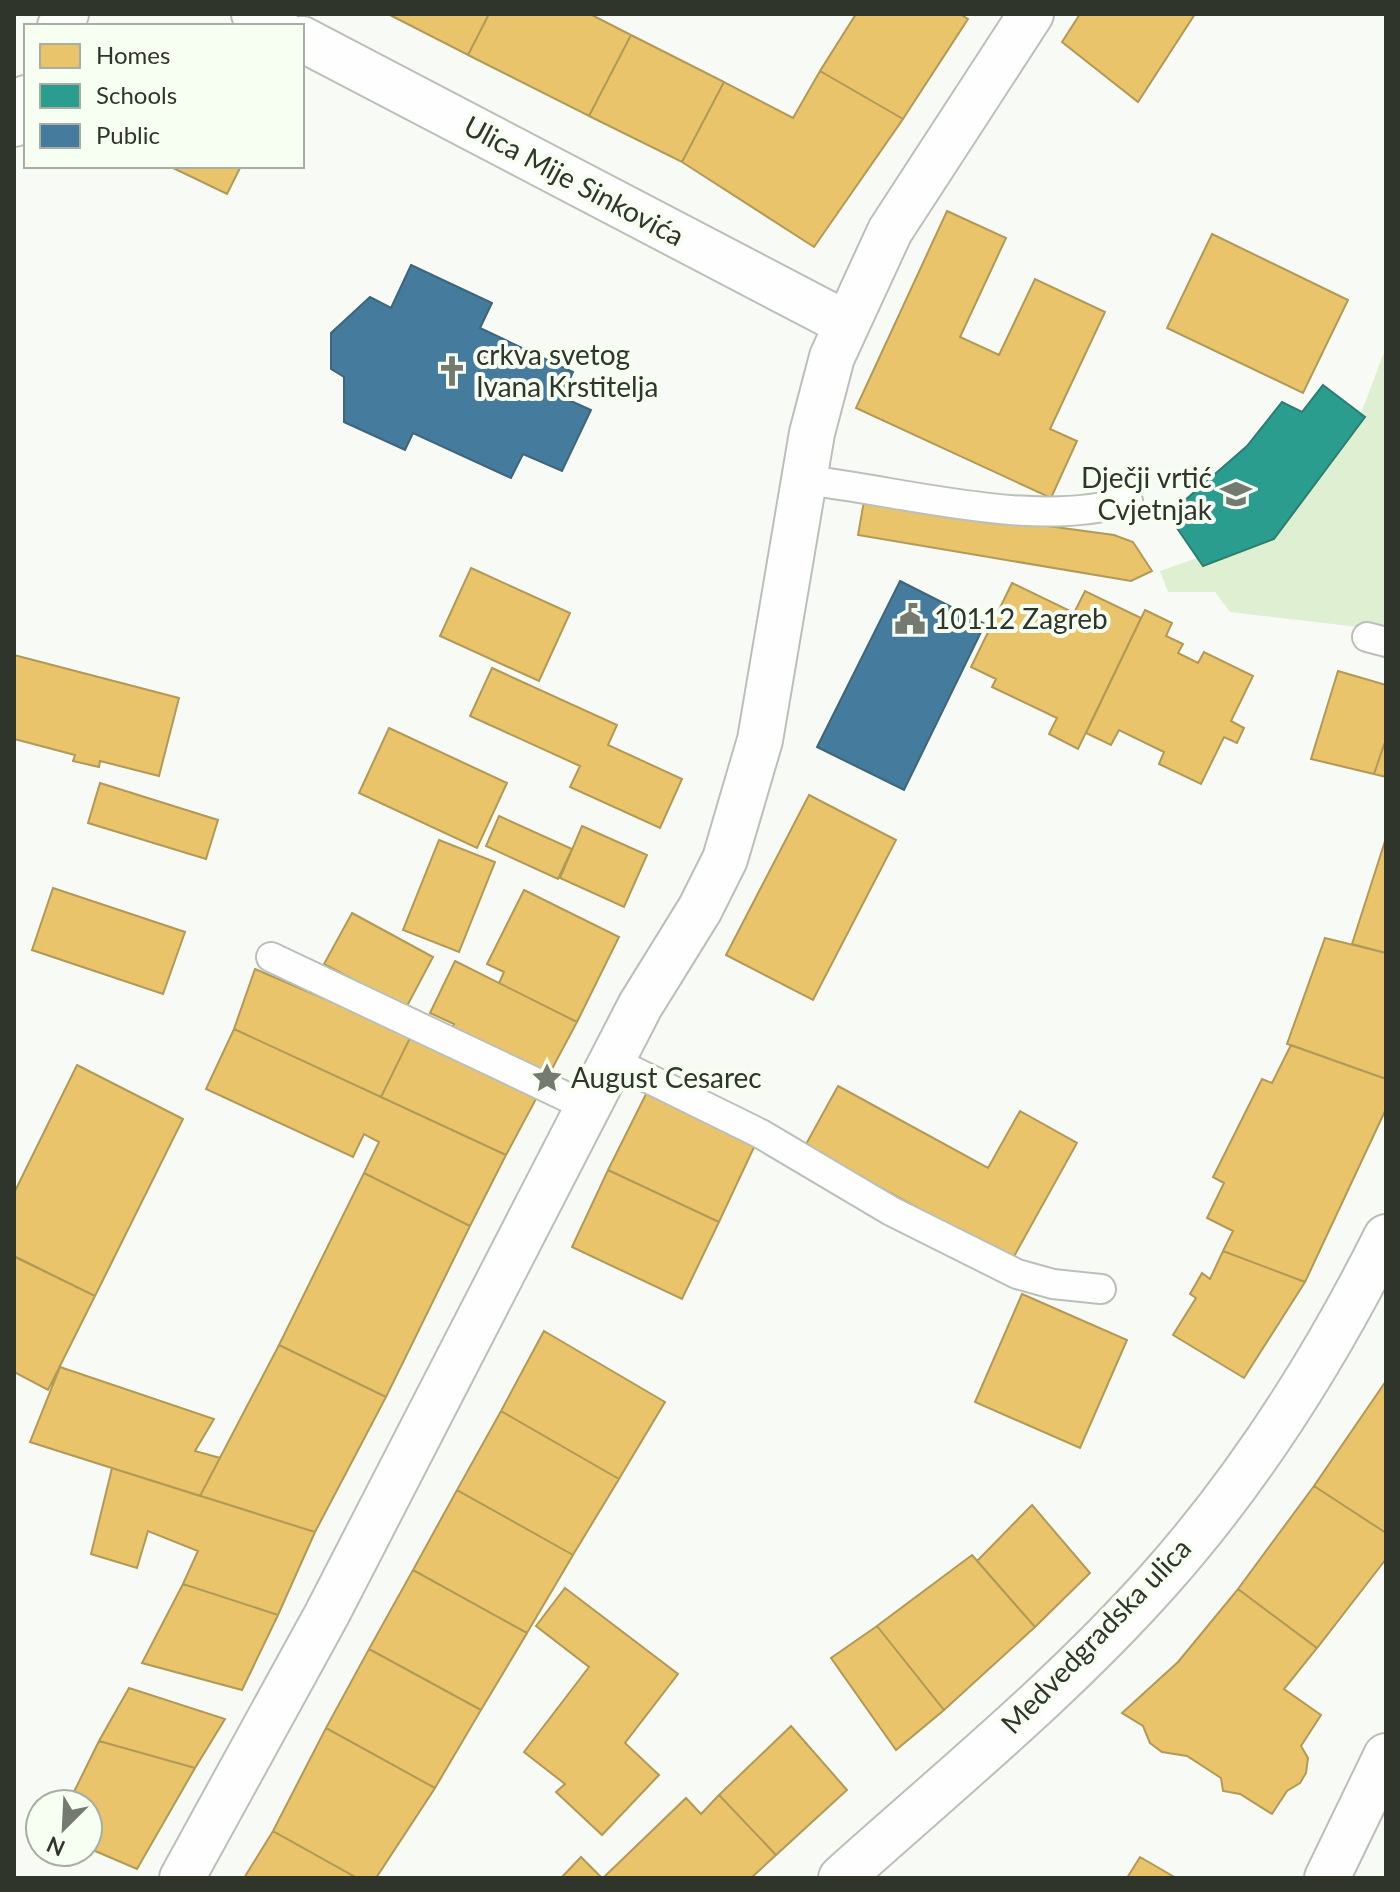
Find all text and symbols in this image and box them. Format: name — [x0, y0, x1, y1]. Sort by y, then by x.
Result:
legend — [24, 24, 304, 168]
text: Homes — [96, 40, 170, 69]
text: Schools — [96, 80, 177, 109]
street label: Ulica Mije Sinkovića — [459, 108, 690, 252]
text: Public — [96, 120, 160, 149]
place label: crkva svetog Ivana Krstitelja — [476, 337, 658, 403]
church icon: crkva svetog Ivana Krstitelja — [435, 354, 469, 388]
place label: Dječji vrtić Cvjetnjak — [1081, 460, 1213, 526]
school or university icon: Dječji vrtić Cvjetnjak — [1219, 477, 1253, 511]
place label: 10112 Zagreb — [934, 601, 1108, 635]
public building icon: 10112 Zagreb — [893, 602, 927, 636]
place label: August Cesarec — [571, 1060, 762, 1094]
place icon: August Cesarec — [530, 1061, 564, 1095]
street label: Medvedgradska ulica — [993, 1531, 1197, 1740]
north arrow — [24, 1788, 104, 1868]
text: N — [42, 1831, 69, 1863]

